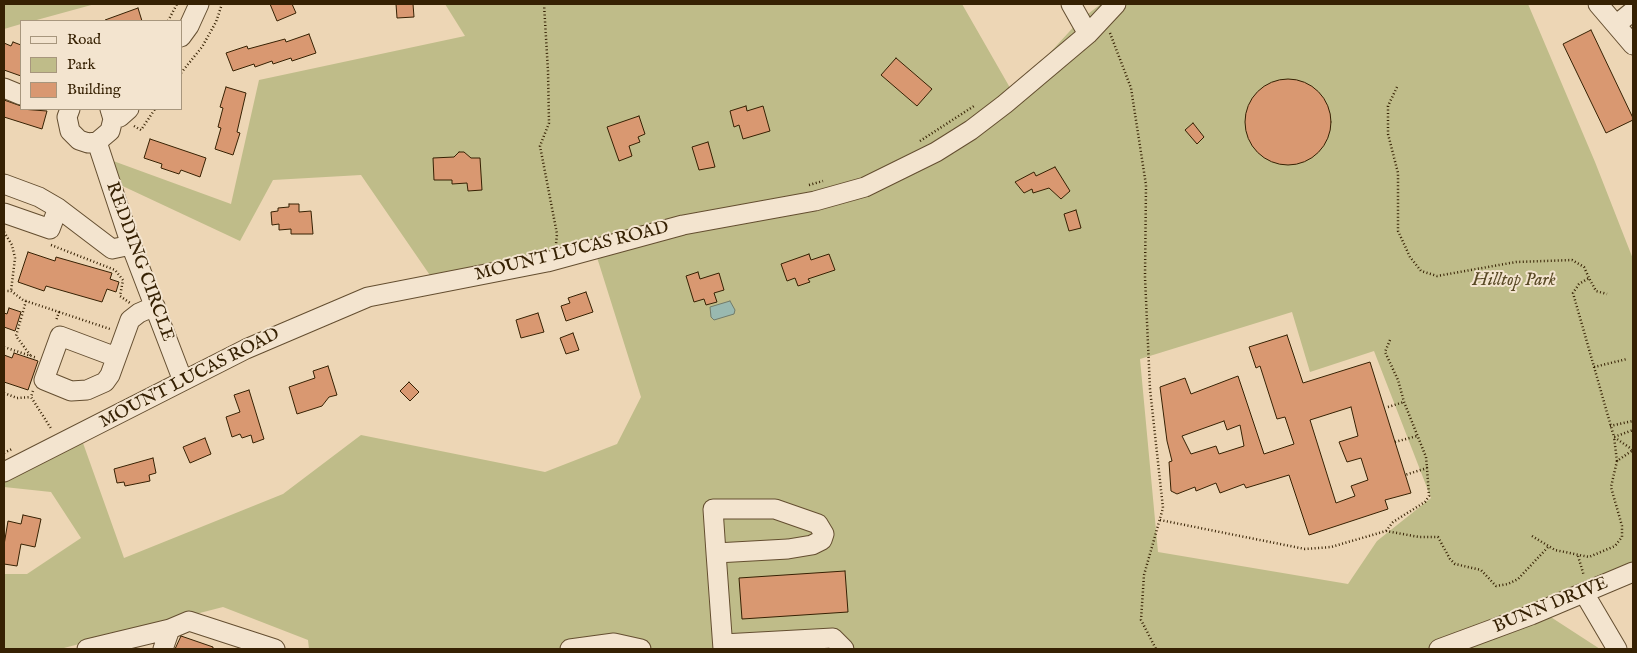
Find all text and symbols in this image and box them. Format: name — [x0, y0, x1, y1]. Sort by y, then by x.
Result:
legend — [20, 20, 182, 110]
text: Road — [67, 30, 101, 49]
text: Park — [67, 55, 96, 74]
text: Building — [67, 80, 121, 99]
street label: REDDING CIRCLE — [100, 179, 178, 345]
street label: MOUNT LUCAS ROAD — [473, 217, 671, 287]
park label: Hilltop Park — [1472, 270, 1556, 292]
street label: MOUNT LUCAS ROAD — [96, 324, 284, 434]
street label: BUNN DRIVE — [1491, 573, 1611, 639]

